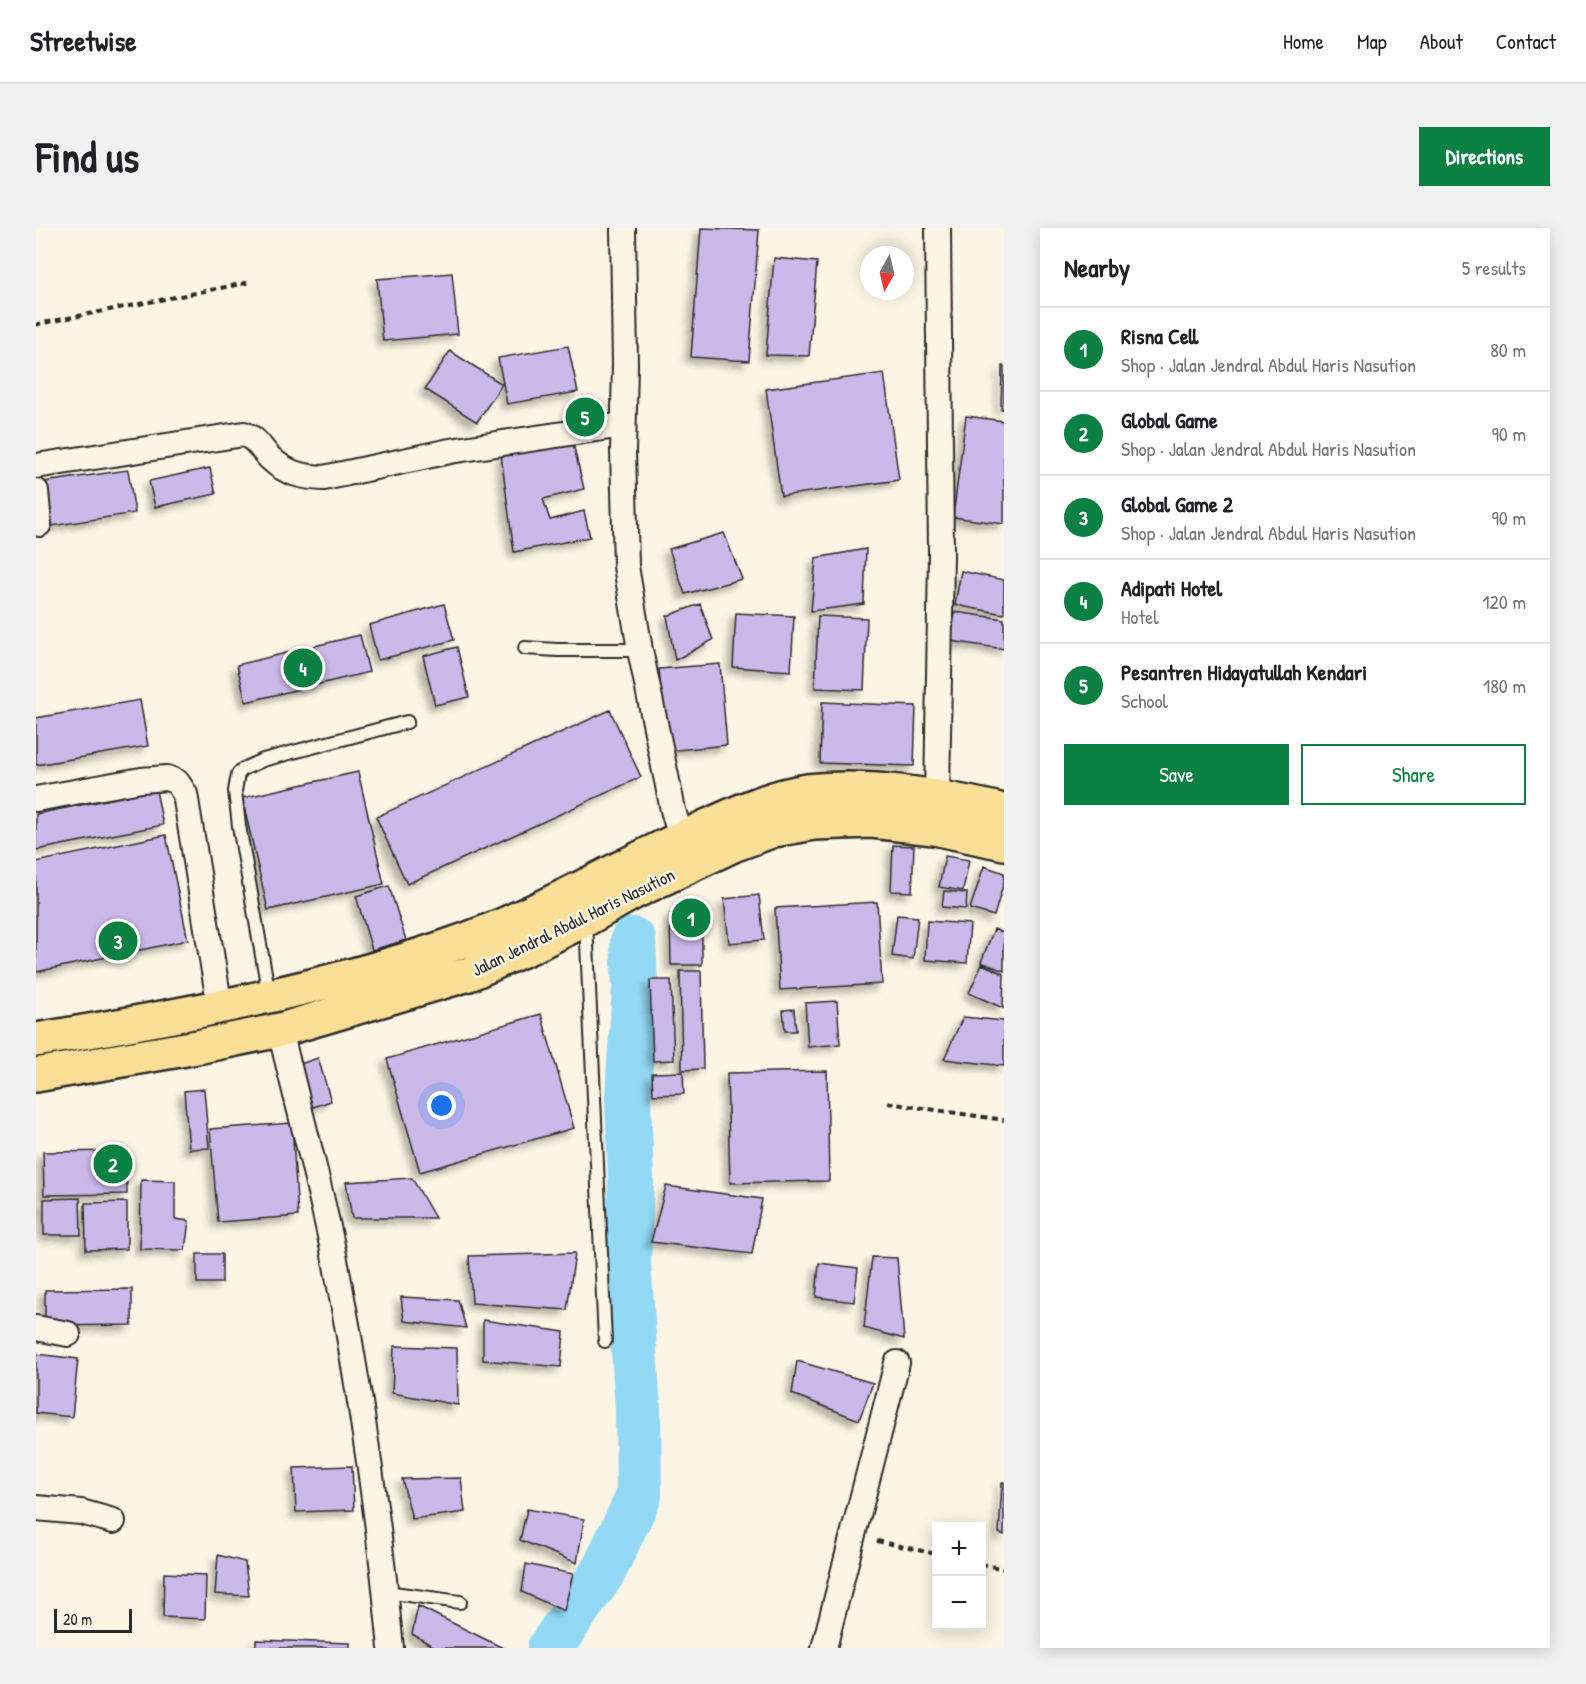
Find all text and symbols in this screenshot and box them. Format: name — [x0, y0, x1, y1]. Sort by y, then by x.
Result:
text: Streetwise — [30, 22, 136, 60]
text: Home — [1283, 27, 1324, 56]
text: Map — [1357, 27, 1387, 56]
text: About — [1420, 27, 1463, 56]
text: Contact — [1496, 27, 1556, 56]
button: Directions — [1419, 127, 1550, 186]
text: Find us — [36, 128, 139, 185]
north arrow — [860, 246, 914, 300]
text: Nearby — [1064, 250, 1130, 285]
text: 5 results — [1462, 254, 1526, 281]
text: Risna Cell — [1121, 321, 1198, 351]
text: 1 — [1080, 336, 1087, 363]
text: 80 m — [1490, 336, 1526, 363]
text: Shop · Jalan Jendral Abdul Haris Nasution — [1121, 351, 1416, 378]
pin: 5 — [566, 394, 604, 440]
text: Global Game — [1121, 405, 1218, 435]
text: 2 — [1079, 420, 1088, 447]
text: 90 m — [1492, 420, 1526, 447]
text: Shop · Jalan Jendral Abdul Haris Nasution — [1121, 435, 1416, 462]
text: Global Game 2 — [1121, 489, 1233, 519]
text: 3 — [1079, 504, 1088, 531]
text: 90 m — [1492, 504, 1526, 531]
text: Shop · Jalan Jendral Abdul Haris Nasution — [1121, 519, 1416, 546]
text: Adipati Hotel — [1121, 573, 1222, 603]
text: 4 — [1080, 588, 1087, 615]
text: 120 m — [1482, 588, 1526, 615]
text: Hotel — [1121, 603, 1159, 630]
pin: 4 — [284, 646, 322, 690]
text: Pesantren Hidayatullah Kendari — [1121, 657, 1367, 687]
text: 5 — [1079, 672, 1088, 699]
text: 180 m — [1483, 672, 1526, 699]
text: School — [1121, 687, 1168, 714]
button: Save — [1064, 744, 1289, 805]
button: Share — [1301, 744, 1526, 805]
street label: Jalan Jendral Abdul Haris Nasution — [467, 862, 679, 982]
pin: 1 — [672, 896, 710, 940]
pin: 3 — [98, 918, 137, 964]
your location — [427, 1091, 456, 1120]
pin: 2 — [94, 1142, 133, 1186]
map controls — [932, 1522, 986, 1630]
button: + — [932, 1522, 986, 1576]
button: − — [932, 1576, 986, 1630]
scale bar — [54, 1606, 132, 1634]
text: 20 m — [63, 1608, 92, 1630]

